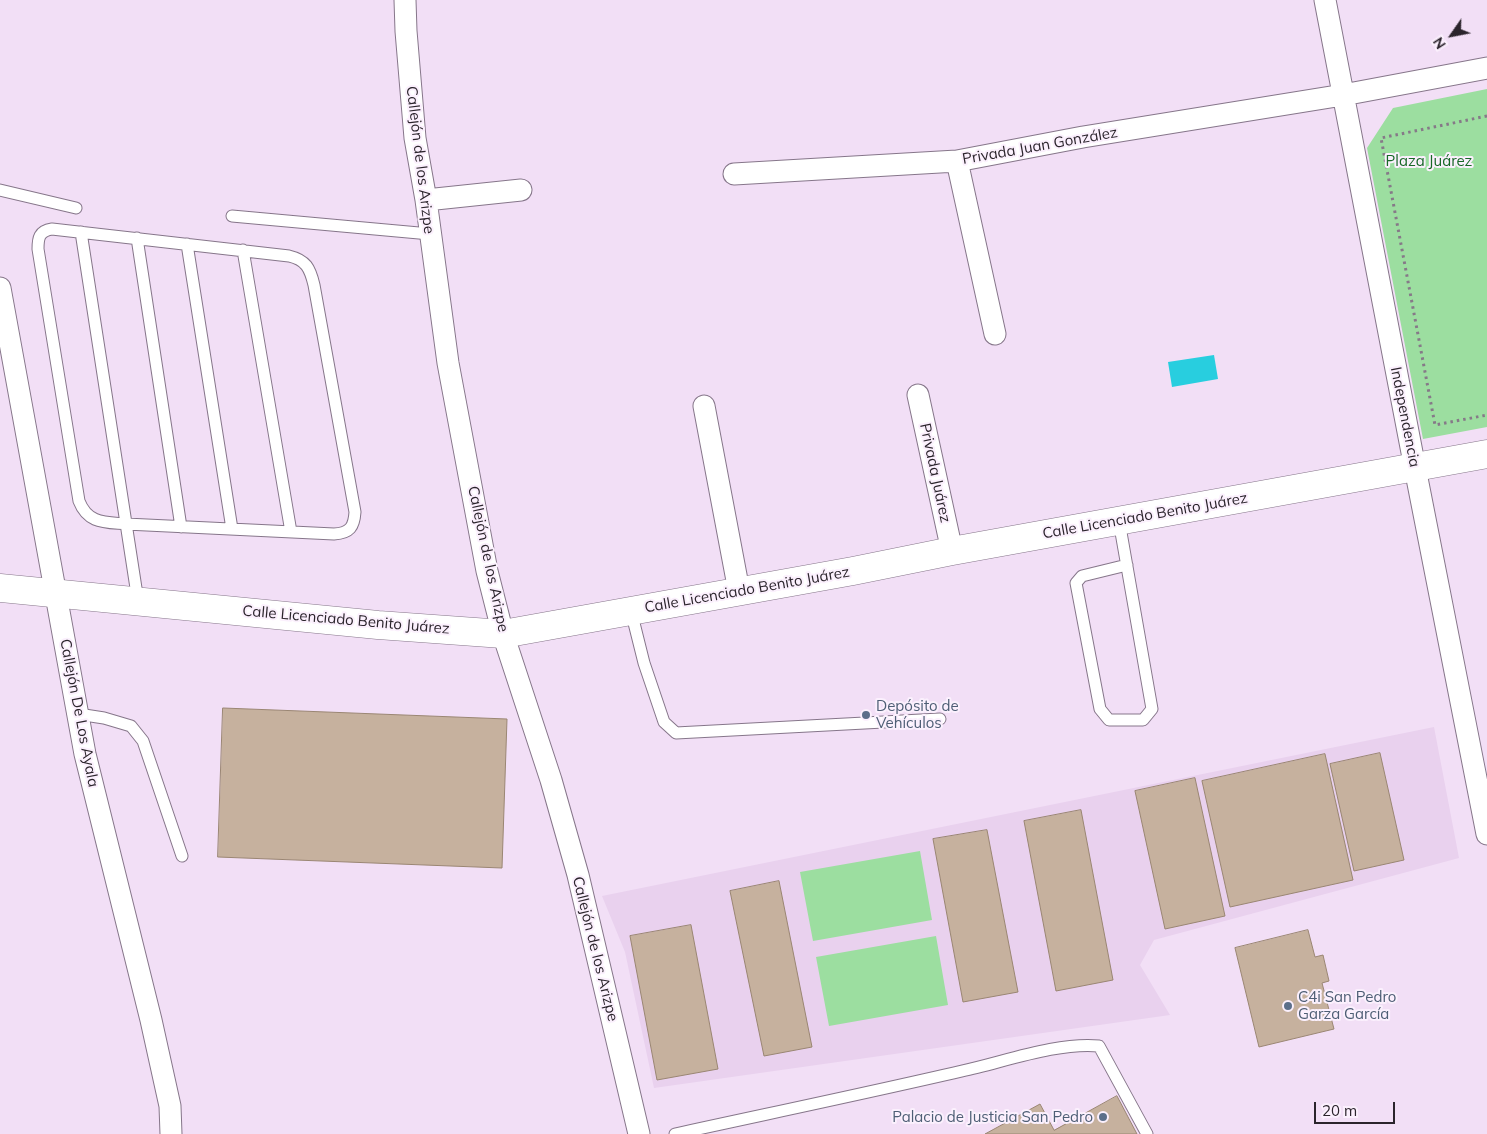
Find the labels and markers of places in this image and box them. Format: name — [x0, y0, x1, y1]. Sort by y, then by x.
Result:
place label: Depósito de Vehículos — [876, 697, 959, 732]
marker: Depósito de Vehículos — [860, 709, 872, 721]
place label: C4i San Pedro Garza García — [1298, 988, 1396, 1023]
marker: C4i San Pedro Garza García — [1282, 1000, 1294, 1012]
place label: Palacio de Justicia San Pedro — [892, 1108, 1093, 1126]
marker: Palacio de Justicia San Pedro — [1097, 1111, 1109, 1123]

